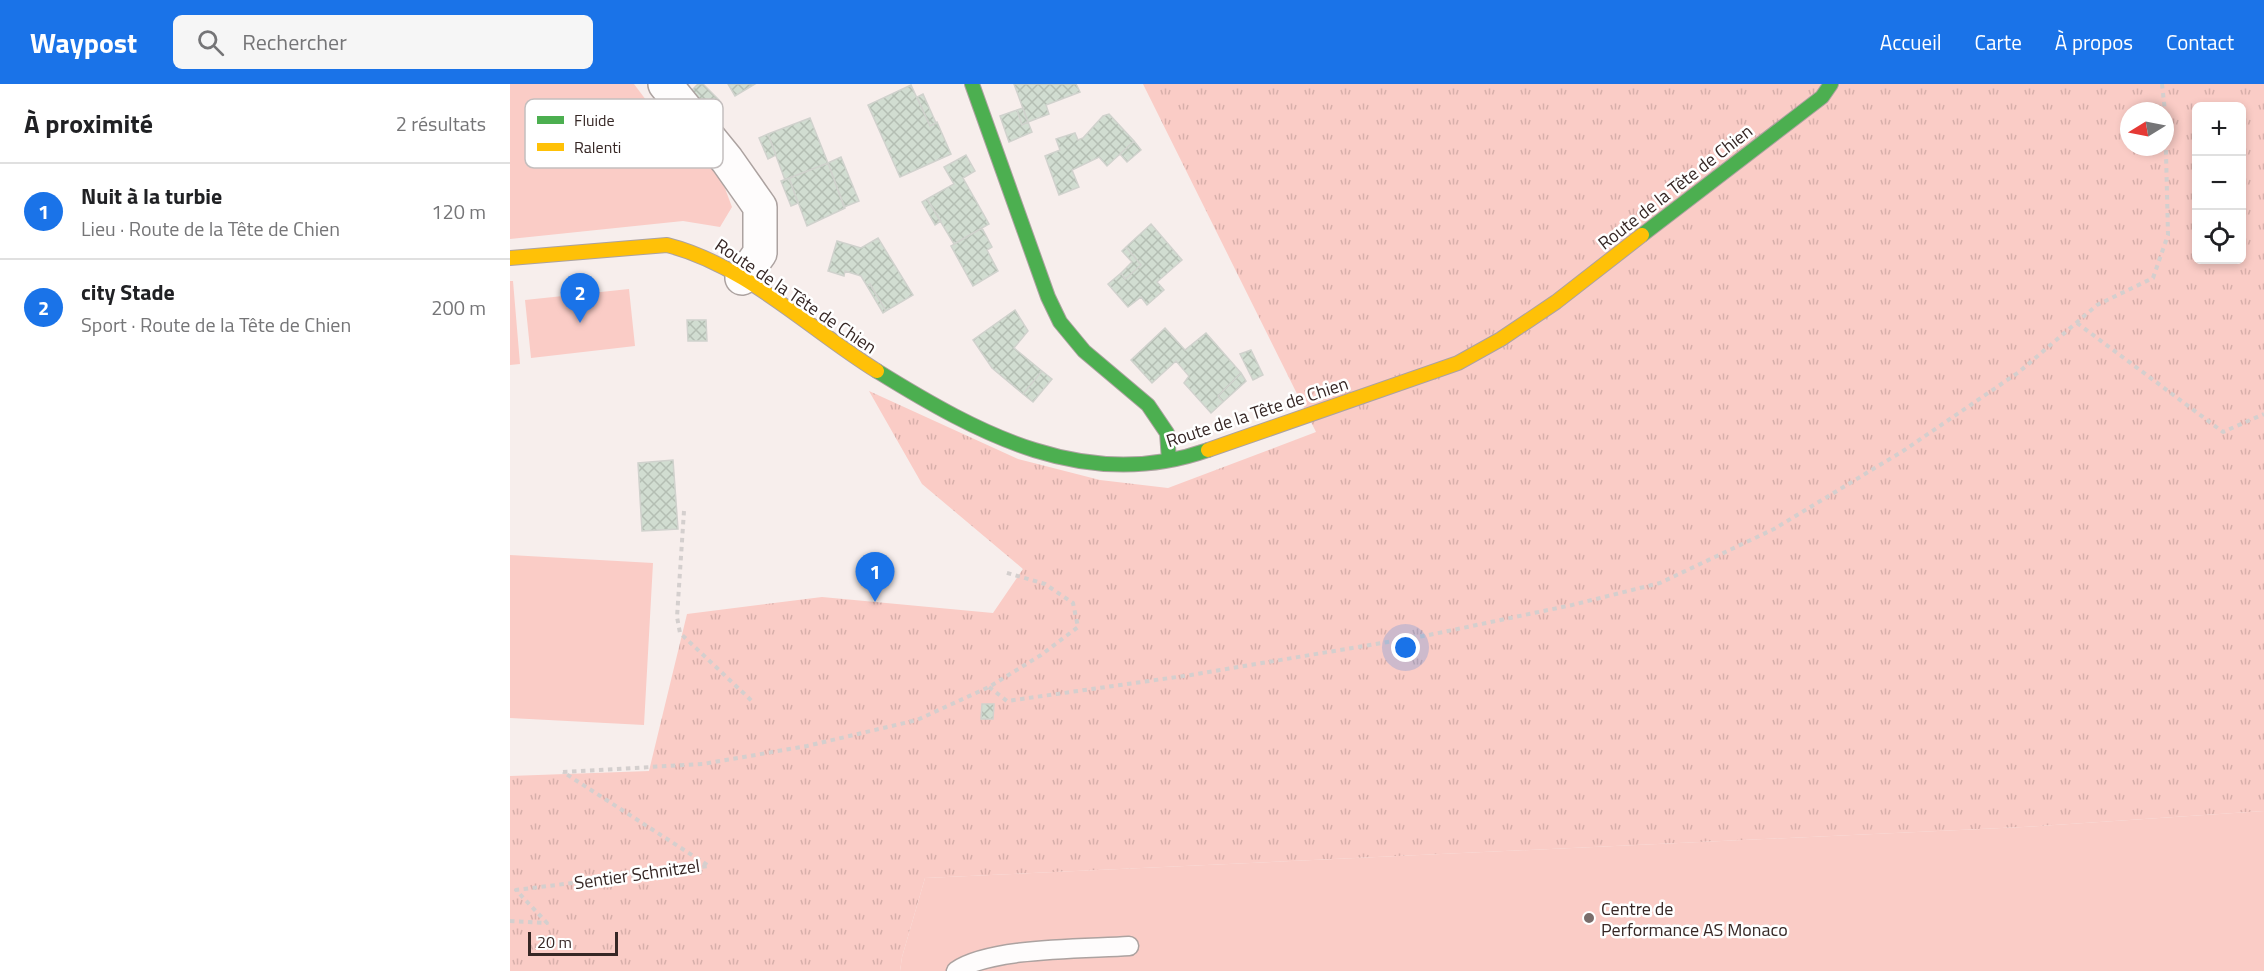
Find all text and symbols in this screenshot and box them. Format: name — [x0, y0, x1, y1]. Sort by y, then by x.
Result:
search box — [173, 15, 593, 69]
text: Waypost — [30, 21, 137, 64]
text: Rechercher — [242, 25, 347, 59]
icon: search — [194, 26, 227, 59]
text: Accueil — [1880, 26, 1942, 58]
text: Carte — [1975, 26, 2022, 58]
text: À propos — [2055, 26, 2133, 58]
text: Contact — [2166, 26, 2234, 58]
legend — [525, 99, 723, 168]
north arrow — [2120, 102, 2174, 156]
map controls — [2192, 102, 2246, 264]
button: + — [2192, 102, 2246, 156]
text: À proximité — [24, 104, 153, 143]
text: 2 résultats — [396, 108, 486, 139]
text: Fluide — [574, 108, 615, 132]
street label: Route de la Tête de Chien — [1592, 118, 1758, 256]
text: Ralenti — [574, 135, 621, 159]
button: − — [2192, 156, 2246, 210]
text: Nuit à la turbie — [81, 179, 222, 213]
text: 1 — [38, 196, 49, 227]
text: 120 m — [431, 196, 486, 227]
button: locate — [2192, 210, 2246, 264]
text: Lieu · Route de la Tête de Chien — [81, 213, 340, 244]
street label: Route de la Tête de Chien — [710, 232, 882, 360]
pin: 2 — [560, 274, 600, 323]
text: city Stade — [81, 275, 175, 309]
text: 2 — [38, 292, 49, 323]
text: 200 m — [431, 292, 486, 323]
text: Sport · Route de la Tête de Chien — [81, 309, 351, 340]
street label: Route de la Tête de Chien — [1162, 370, 1352, 454]
pin: 1 — [856, 552, 895, 602]
your location — [1391, 633, 1420, 662]
street label: Sentier Schnitzel — [572, 852, 702, 896]
place label: Centre de Performance AS Monaco — [1601, 895, 1788, 943]
marker: Centre de Performance AS Monaco — [1582, 911, 1596, 925]
scale bar — [528, 929, 618, 956]
text: 20 m — [537, 930, 572, 954]

